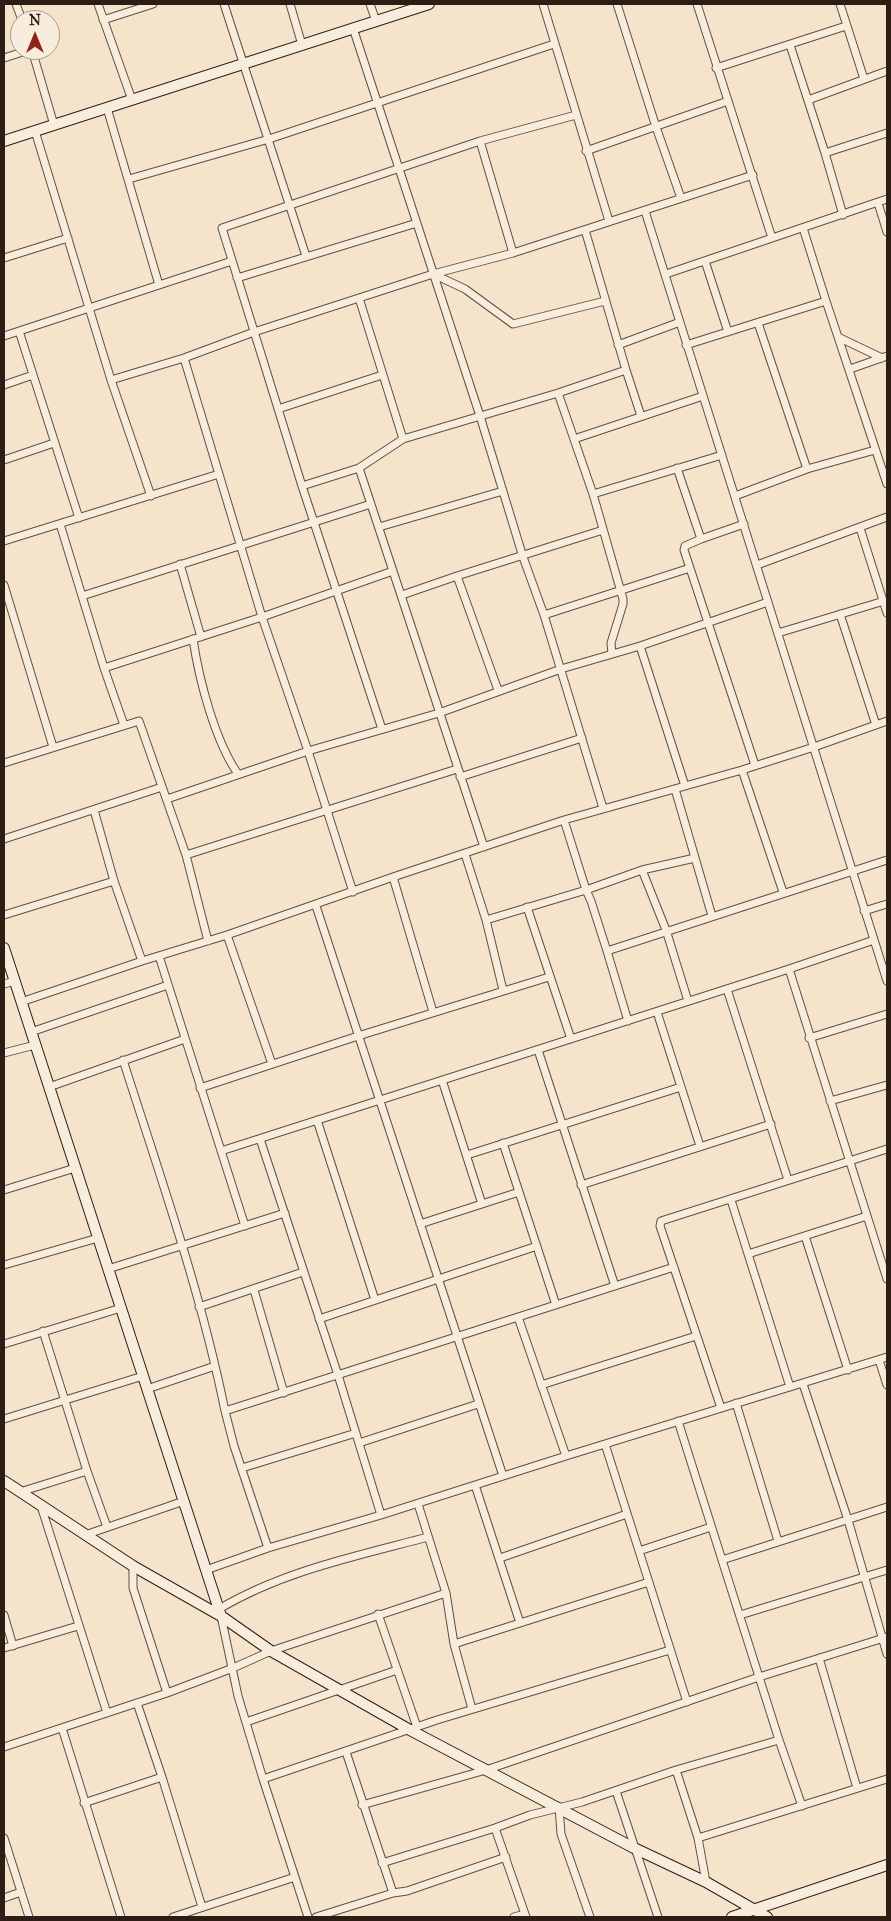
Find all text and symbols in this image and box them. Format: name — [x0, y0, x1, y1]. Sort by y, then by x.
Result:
north arrow — [10, 10, 60, 60]
text: N — [29, 12, 41, 29]

